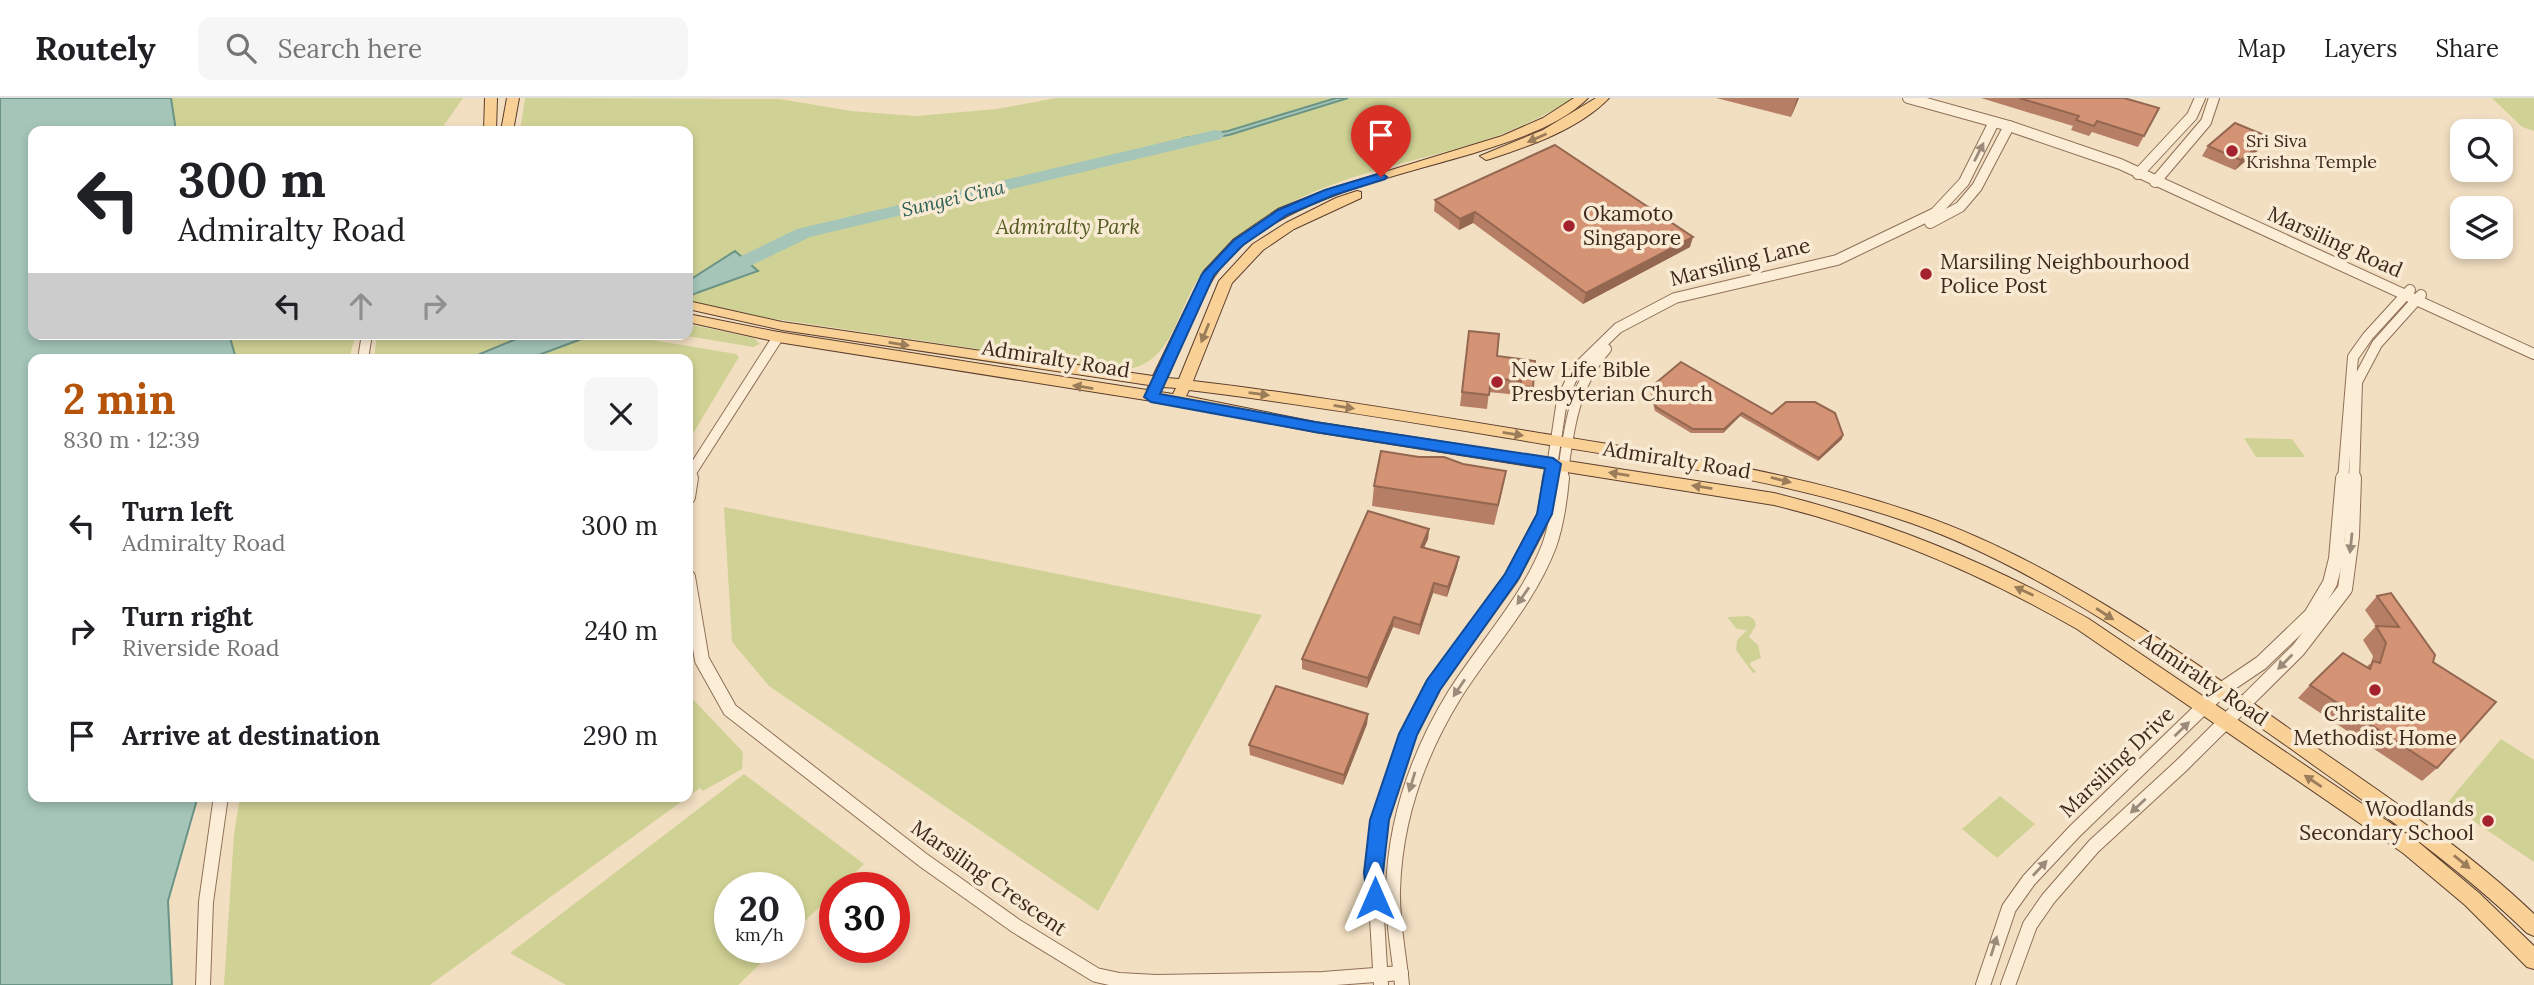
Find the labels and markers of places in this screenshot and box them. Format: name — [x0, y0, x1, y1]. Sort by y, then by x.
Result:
pin — [1351, 105, 1411, 177]
place label: Sri Siva Krishna Temple — [2246, 129, 2377, 173]
marker: Sri Siva Krishna Temple — [2224, 143, 2240, 159]
place label: Okamoto Singapore — [1583, 200, 1681, 251]
marker: Okamoto Singapore — [1561, 218, 1577, 234]
place label: Marsiling Neighbourhood Police Post — [1940, 248, 2190, 299]
marker: Marsiling Neighbourhood Police Post — [1918, 266, 1934, 282]
place label: New Life Bible Presbyterian Church — [1511, 356, 1713, 407]
marker: New Life Bible Presbyterian Church — [1489, 374, 1505, 390]
marker: Christalite Methodist Home — [2367, 682, 2383, 698]
place label: Christalite Methodist Home — [2293, 700, 2457, 751]
place label: Woodlands Secondary School — [2299, 795, 2474, 846]
marker: Woodlands Secondary School — [2480, 813, 2496, 829]

